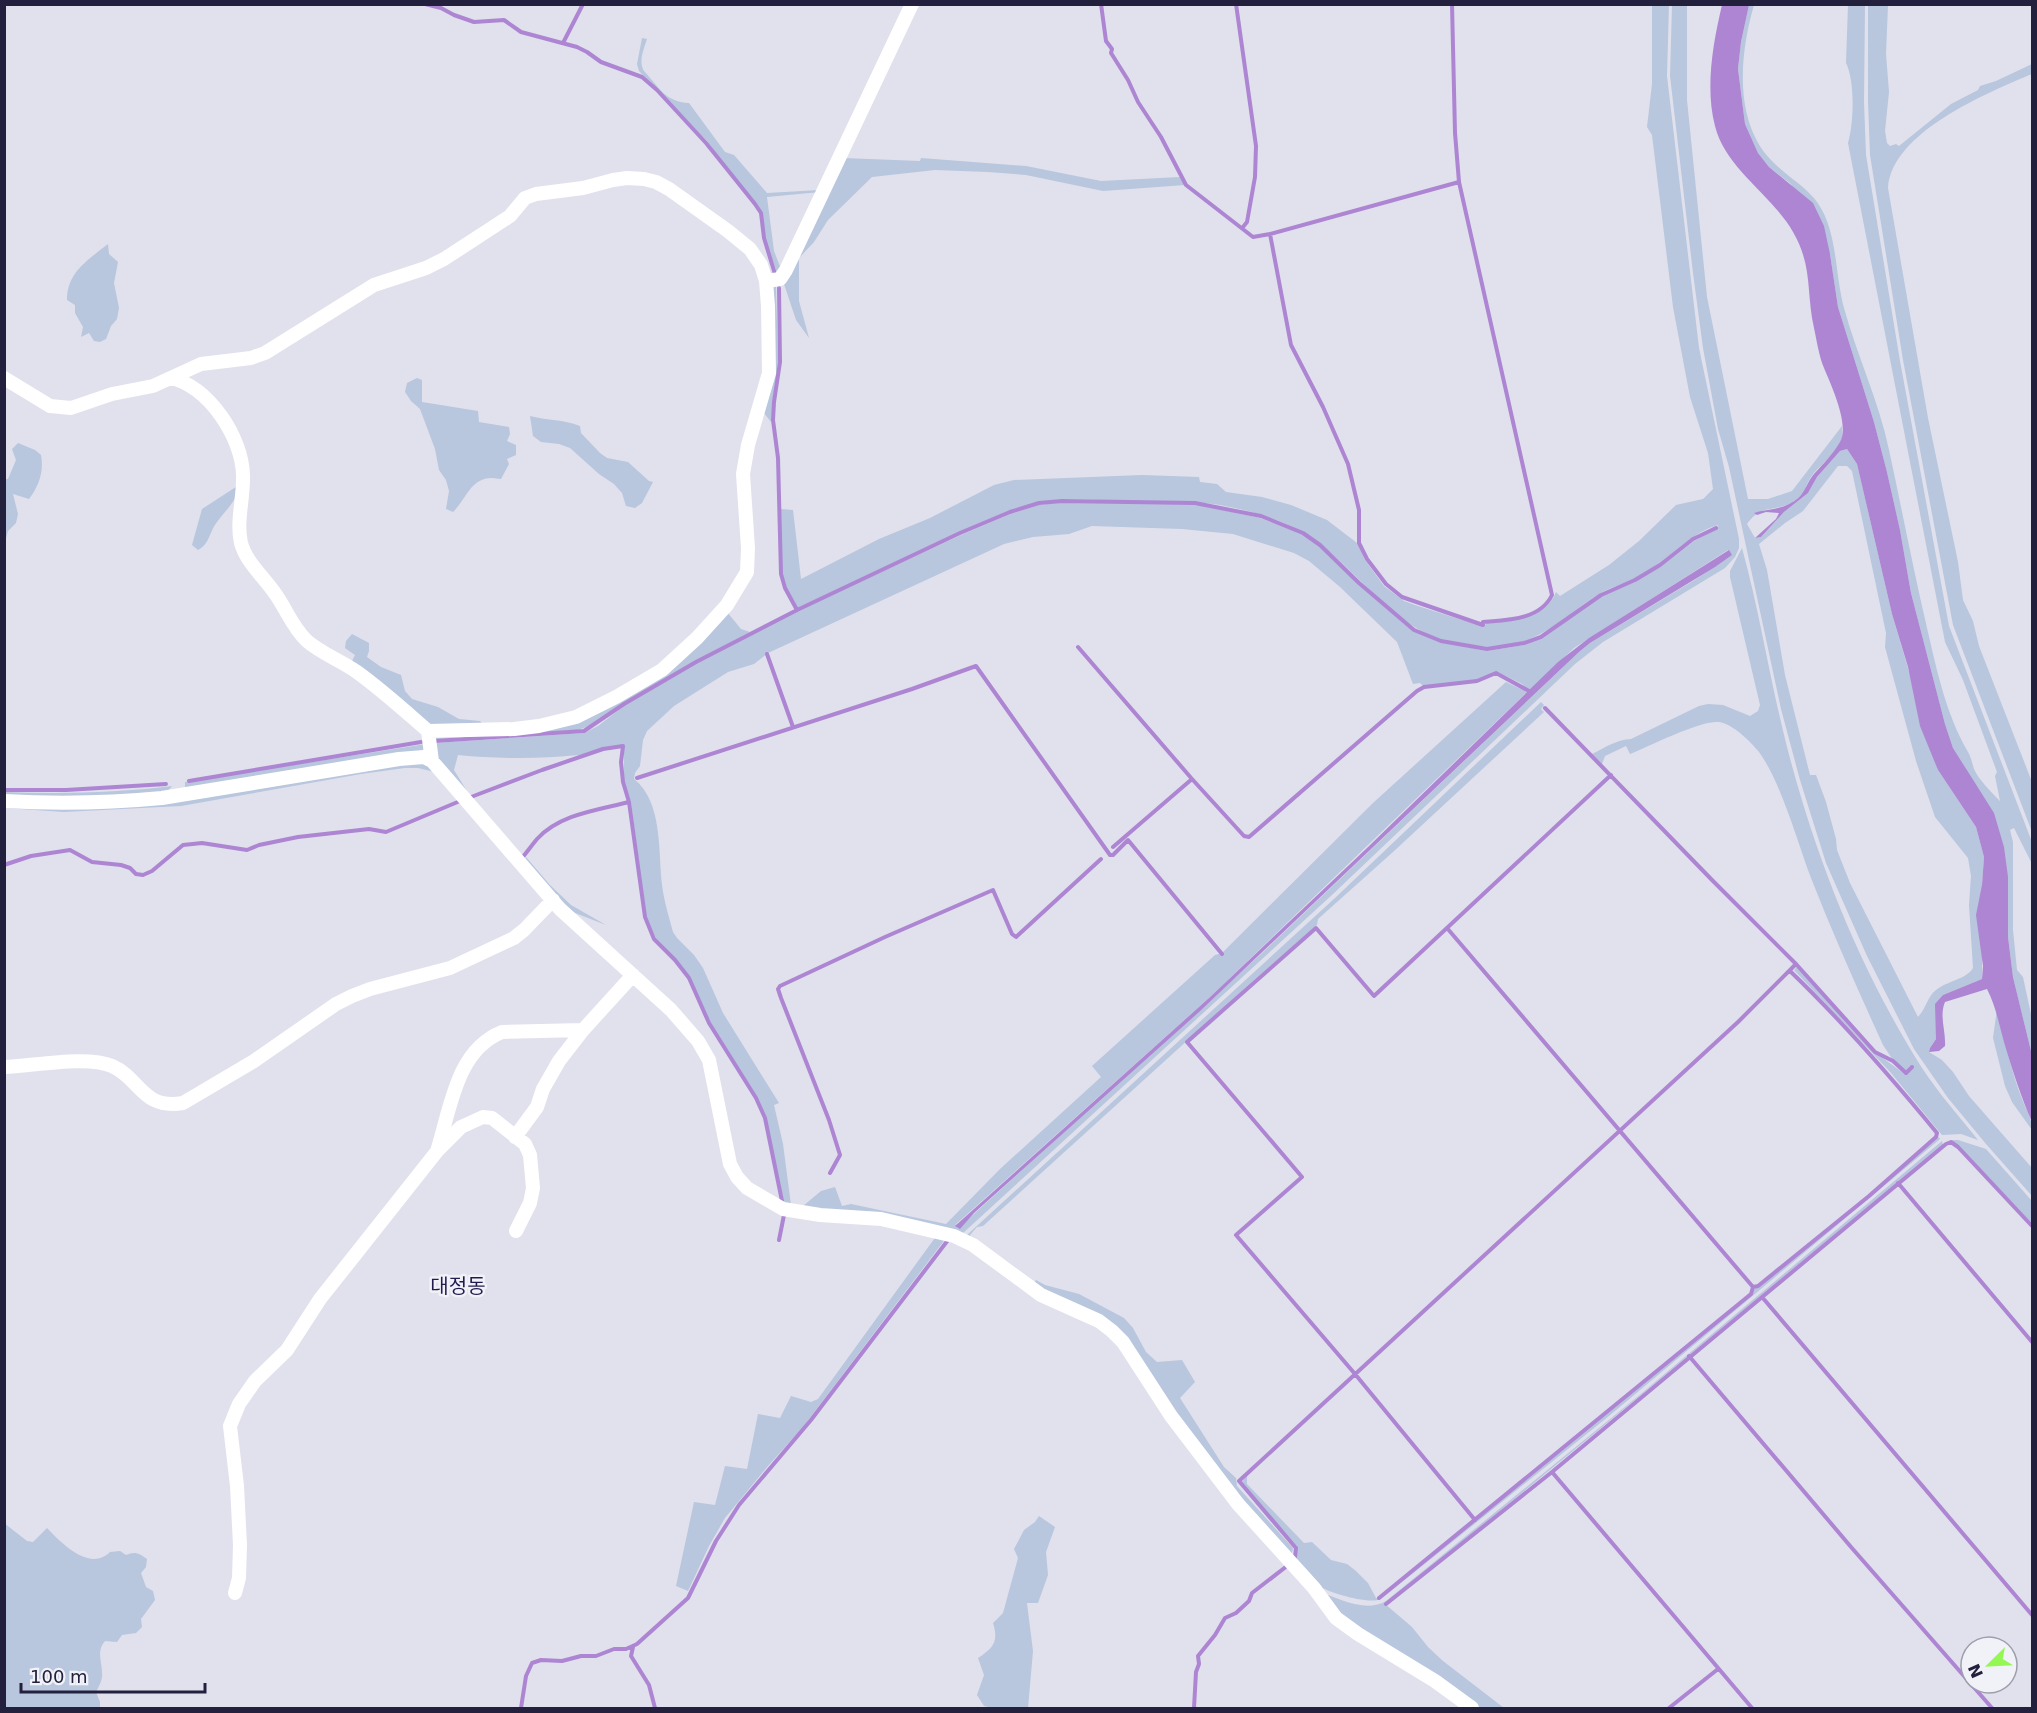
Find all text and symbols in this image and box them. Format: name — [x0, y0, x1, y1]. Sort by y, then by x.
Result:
district label: 대정동 — [430, 1274, 486, 1298]
north arrow — [1959, 1635, 2019, 1695]
scale bar — [21, 1656, 206, 1694]
text: N — [1964, 1661, 1987, 1681]
text: 100 m — [30, 1666, 88, 1687]

